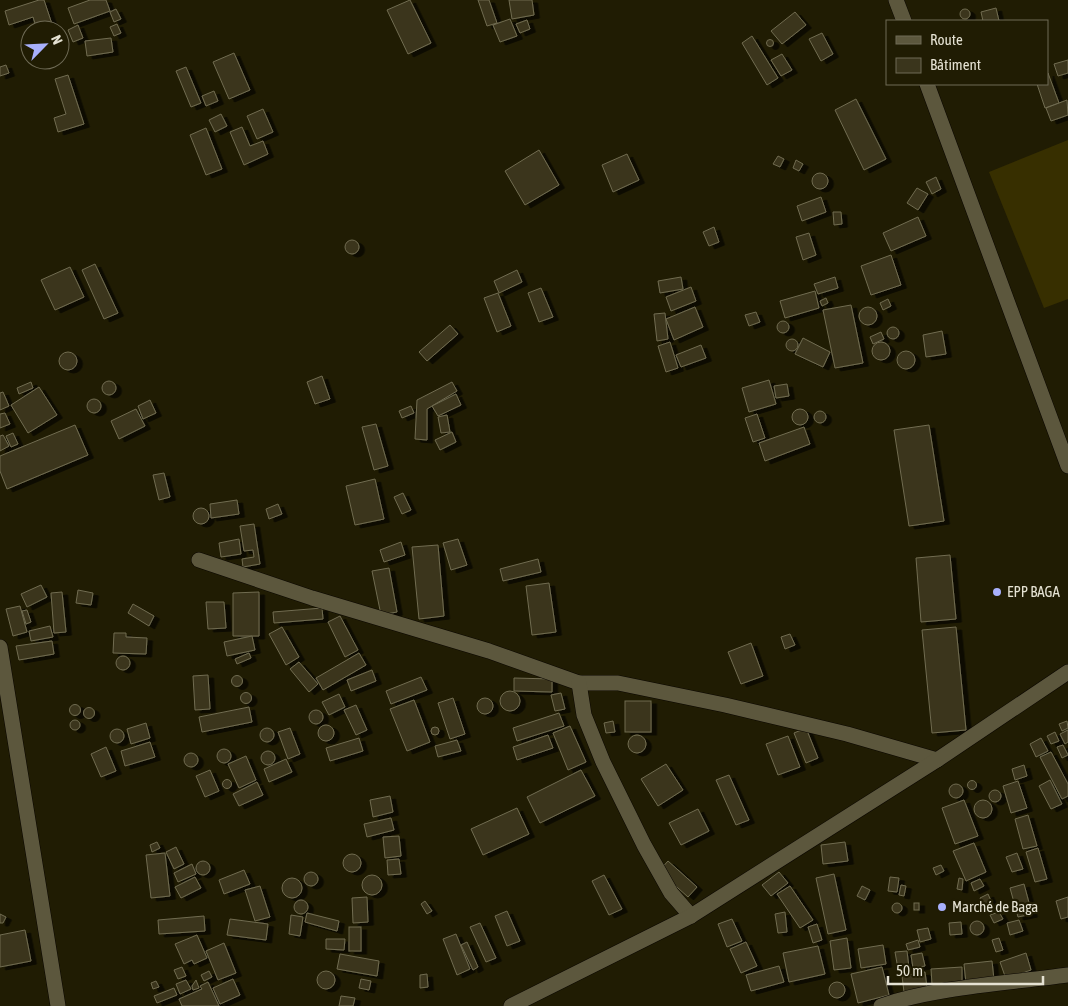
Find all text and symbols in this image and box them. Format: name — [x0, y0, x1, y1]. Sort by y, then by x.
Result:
north arrow — [20, 20, 70, 70]
legend — [886, 20, 1048, 85]
text: Route — [930, 31, 963, 48]
text: N — [48, 33, 66, 47]
text: Bâtiment — [930, 56, 981, 73]
place label: EPP BAGA — [1007, 583, 1061, 600]
marker: EPP BAGA — [991, 586, 1003, 598]
place label: Marché de Baga — [952, 898, 1038, 915]
marker: Marché de Baga — [936, 901, 948, 913]
scale bar — [888, 954, 1043, 986]
text: 50 m — [896, 962, 923, 979]

